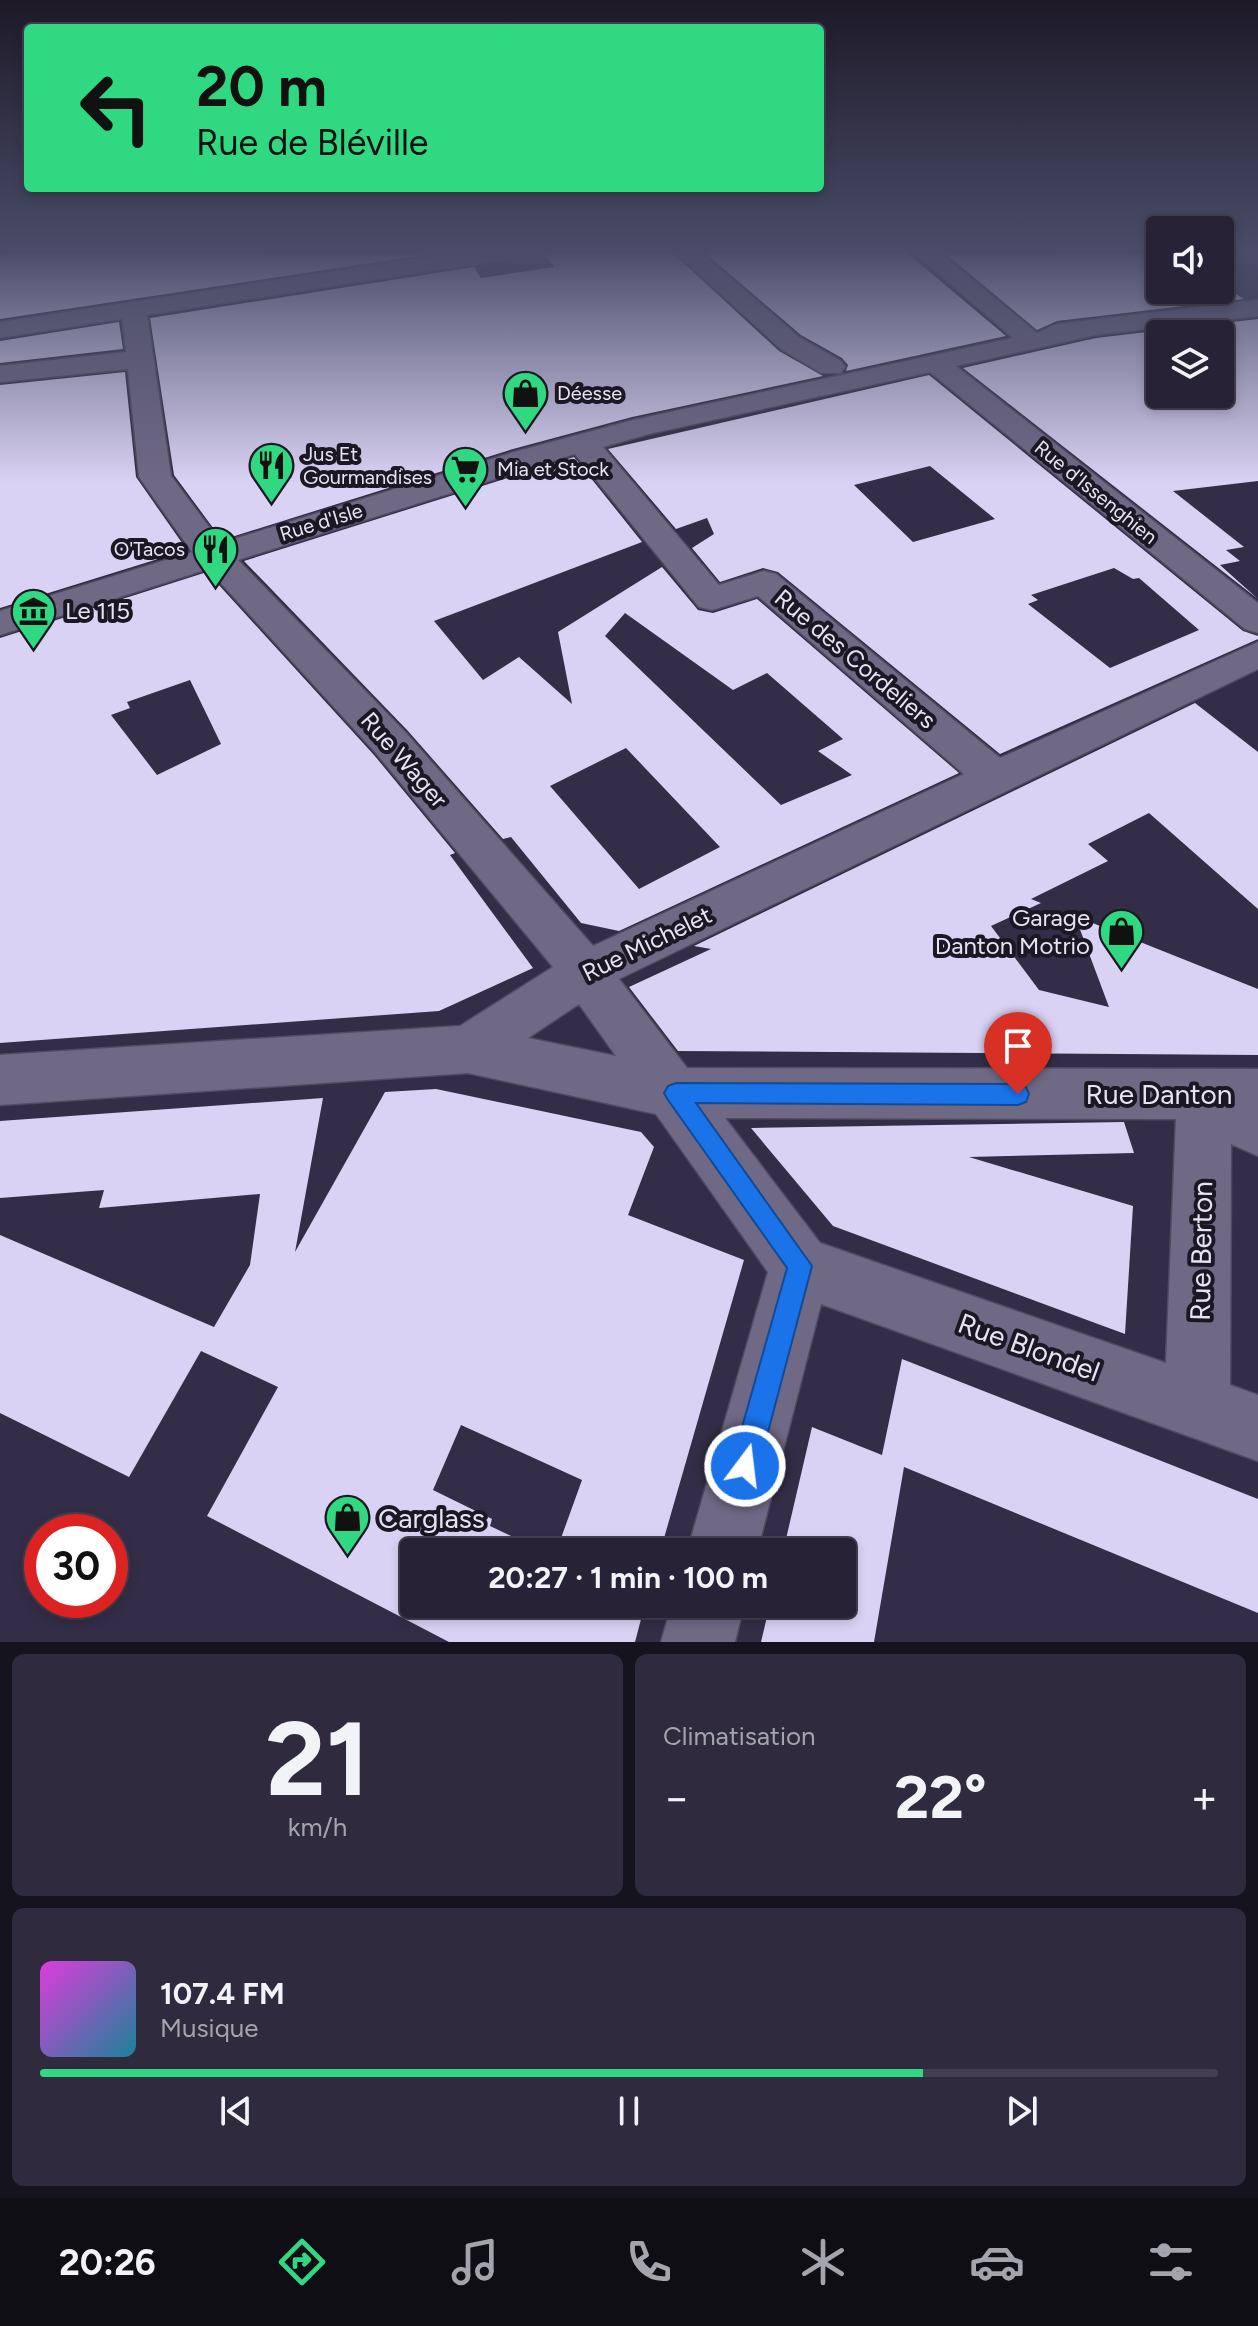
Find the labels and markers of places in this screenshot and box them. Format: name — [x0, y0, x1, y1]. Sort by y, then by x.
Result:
shop icon: Déesse — [502, 369, 550, 432]
place label: Déesse — [557, 381, 622, 405]
restaurant icon: Jus Et Gourmandises — [248, 441, 296, 504]
place label: Jus Et Gourmandises — [303, 442, 432, 489]
supermarket icon: Mia et Stock — [442, 445, 490, 508]
place label: Mia et Stock — [497, 457, 609, 481]
restaurant icon: O'Tacos — [192, 525, 240, 588]
place label: O'Tacos — [114, 537, 185, 561]
museum icon: Le 115 — [10, 587, 58, 650]
place label: Le 115 — [65, 596, 130, 625]
place label: Garage Danton Motrio — [935, 903, 1090, 960]
shop icon: Garage Danton Motrio — [1097, 908, 1145, 971]
pin — [984, 1012, 1052, 1094]
shop icon: Carglass — [323, 1494, 371, 1557]
place label: Carglass — [378, 1501, 485, 1535]

